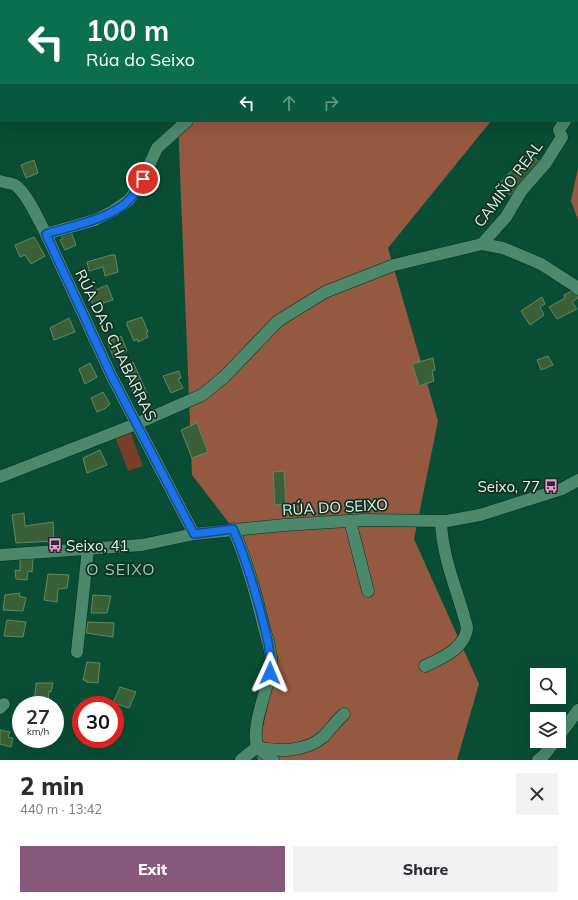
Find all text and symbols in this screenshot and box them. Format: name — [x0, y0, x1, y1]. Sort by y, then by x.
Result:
text: 100 m — [86, 13, 169, 48]
icon: left — [20, 16, 72, 68]
text: Rúa do Seixo — [86, 48, 195, 71]
icon: left — [236, 92, 258, 114]
icon: ahead — [278, 92, 300, 114]
icon: right — [320, 92, 342, 114]
street label: CAMIÑO REAL — [470, 137, 546, 231]
pin — [126, 162, 160, 196]
icon: arrive — [132, 168, 154, 190]
street label: RÚA DAS CHABARRAS — [71, 266, 161, 424]
place label: Seixo, 77 — [477, 477, 540, 496]
bus stop icon: Seixo, 77 — [543, 478, 559, 494]
street label: RÚA DO SEIXO — [282, 495, 388, 519]
place label: Seixo, 41 — [66, 536, 129, 555]
bus stop icon: Seixo, 41 — [47, 537, 63, 553]
district label: O SEIXO — [86, 559, 156, 579]
position arrow — [249, 652, 291, 694]
map controls — [530, 668, 566, 748]
button: search — [530, 668, 566, 704]
speed limit sign: 30 — [72, 696, 124, 748]
text: 27 — [26, 704, 50, 729]
button: layers — [530, 712, 566, 748]
text: km/h — [27, 725, 49, 738]
text: 2 min — [20, 771, 84, 801]
button: close — [516, 773, 558, 815]
text: 440 m · 13:42 — [20, 801, 102, 817]
button: Exit — [20, 846, 285, 892]
button: Share — [293, 846, 558, 892]

